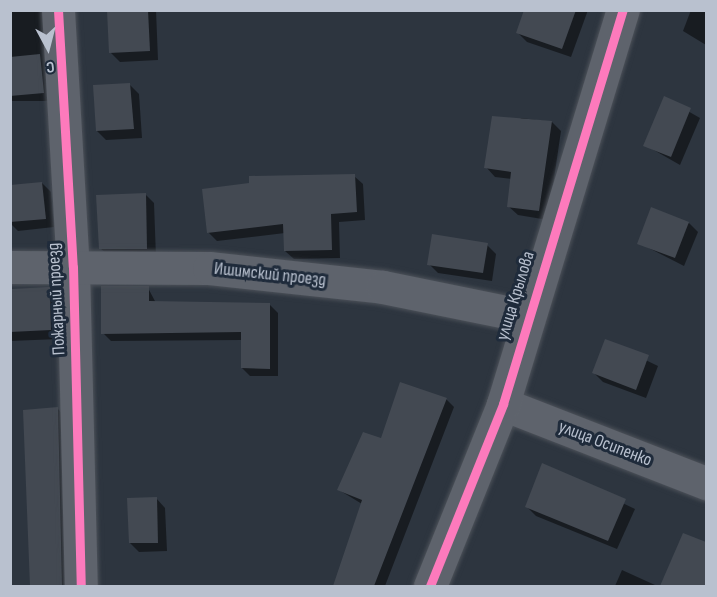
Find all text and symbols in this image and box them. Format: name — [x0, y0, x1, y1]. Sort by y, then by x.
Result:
north arrow — [18, 18, 78, 78]
text: С — [45, 56, 55, 76]
street label: Пожарный проезд — [43, 242, 71, 356]
street label: улица Крылова — [492, 249, 540, 343]
street label: Ишимский проезд — [213, 258, 327, 292]
street label: улица Осипенко — [555, 416, 655, 472]

